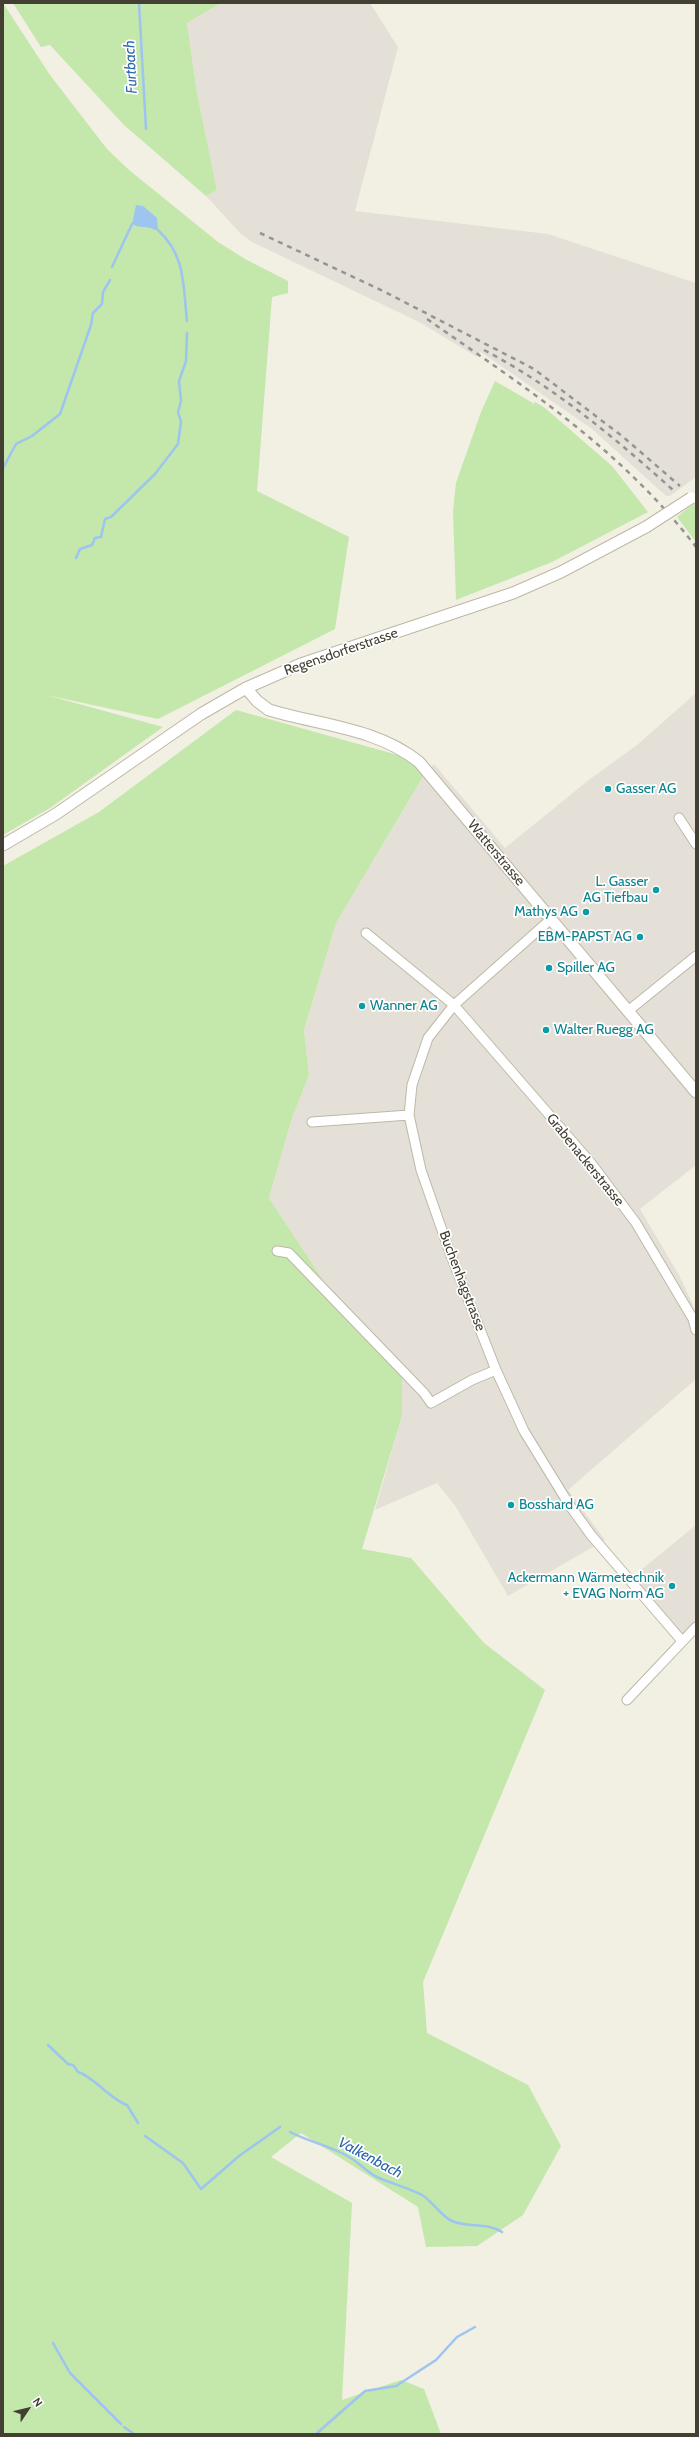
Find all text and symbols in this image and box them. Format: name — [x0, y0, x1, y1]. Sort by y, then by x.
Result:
water label: Furtbach — [121, 40, 141, 94]
street label: Regensdorferstrasse — [282, 625, 400, 679]
place label: Gasser AG — [616, 781, 676, 797]
marker: Gasser AG — [603, 784, 613, 794]
street label: Watterstrasse — [464, 817, 528, 889]
place label: L. Gasser AG Tiefbau — [583, 874, 648, 906]
marker: L. Gasser AG Tiefbau — [651, 885, 661, 895]
place label: Mathys AG — [514, 904, 578, 920]
marker: Mathys AG — [581, 907, 591, 917]
place label: EBM-PAPST AG — [538, 929, 632, 945]
marker: EBM-PAPST AG — [635, 932, 645, 942]
place label: Spiller AG — [557, 960, 615, 976]
marker: Spiller AG — [544, 963, 554, 973]
place label: Wanner AG — [370, 998, 438, 1014]
marker: Wanner AG — [357, 1001, 367, 1011]
place label: Walter Ruegg AG — [554, 1022, 654, 1038]
marker: Walter Ruegg AG — [541, 1025, 551, 1035]
street label: Grabenackerstrasse — [543, 1110, 627, 1210]
street label: Buchenhagstrasse — [435, 1228, 489, 1334]
place label: Bosshard AG — [519, 1497, 594, 1513]
marker: Bosshard AG — [506, 1500, 516, 1510]
place label: Ackermann Wärmetechnik + EVAG Norm AG — [508, 1570, 664, 1602]
marker: Ackermann Wärmetechnik + EVAG Norm AG — [667, 1581, 677, 1591]
water label: Valkenbach — [335, 2134, 405, 2182]
north arrow — [8, 2389, 48, 2429]
text: N — [30, 2395, 46, 2409]

